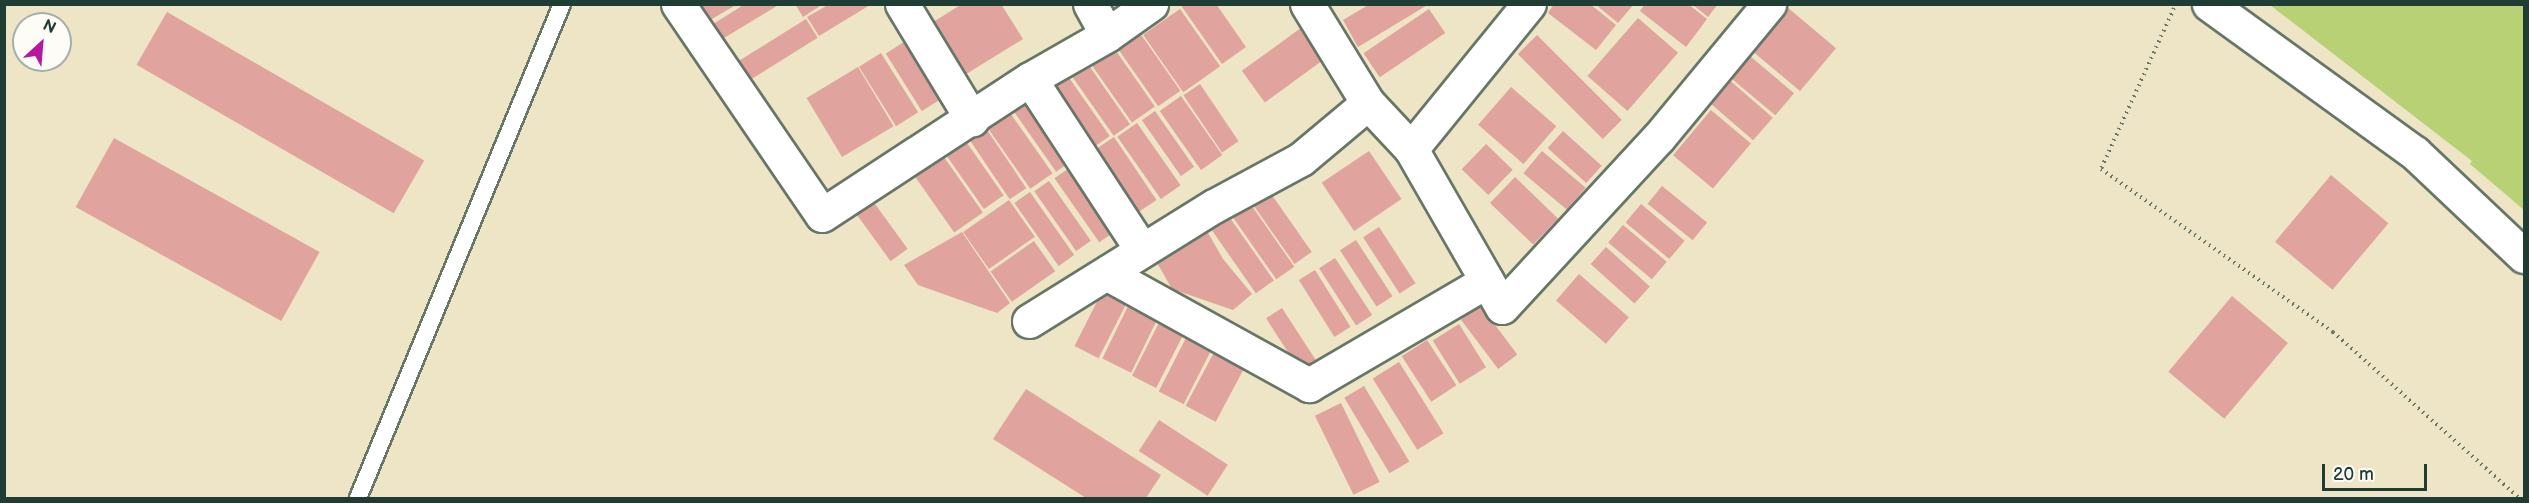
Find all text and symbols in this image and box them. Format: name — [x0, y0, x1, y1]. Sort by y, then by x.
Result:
north arrow — [12, 12, 72, 72]
text: N — [40, 16, 59, 38]
scale bar — [2325, 452, 2430, 490]
text: 20 m — [2333, 464, 2374, 485]

